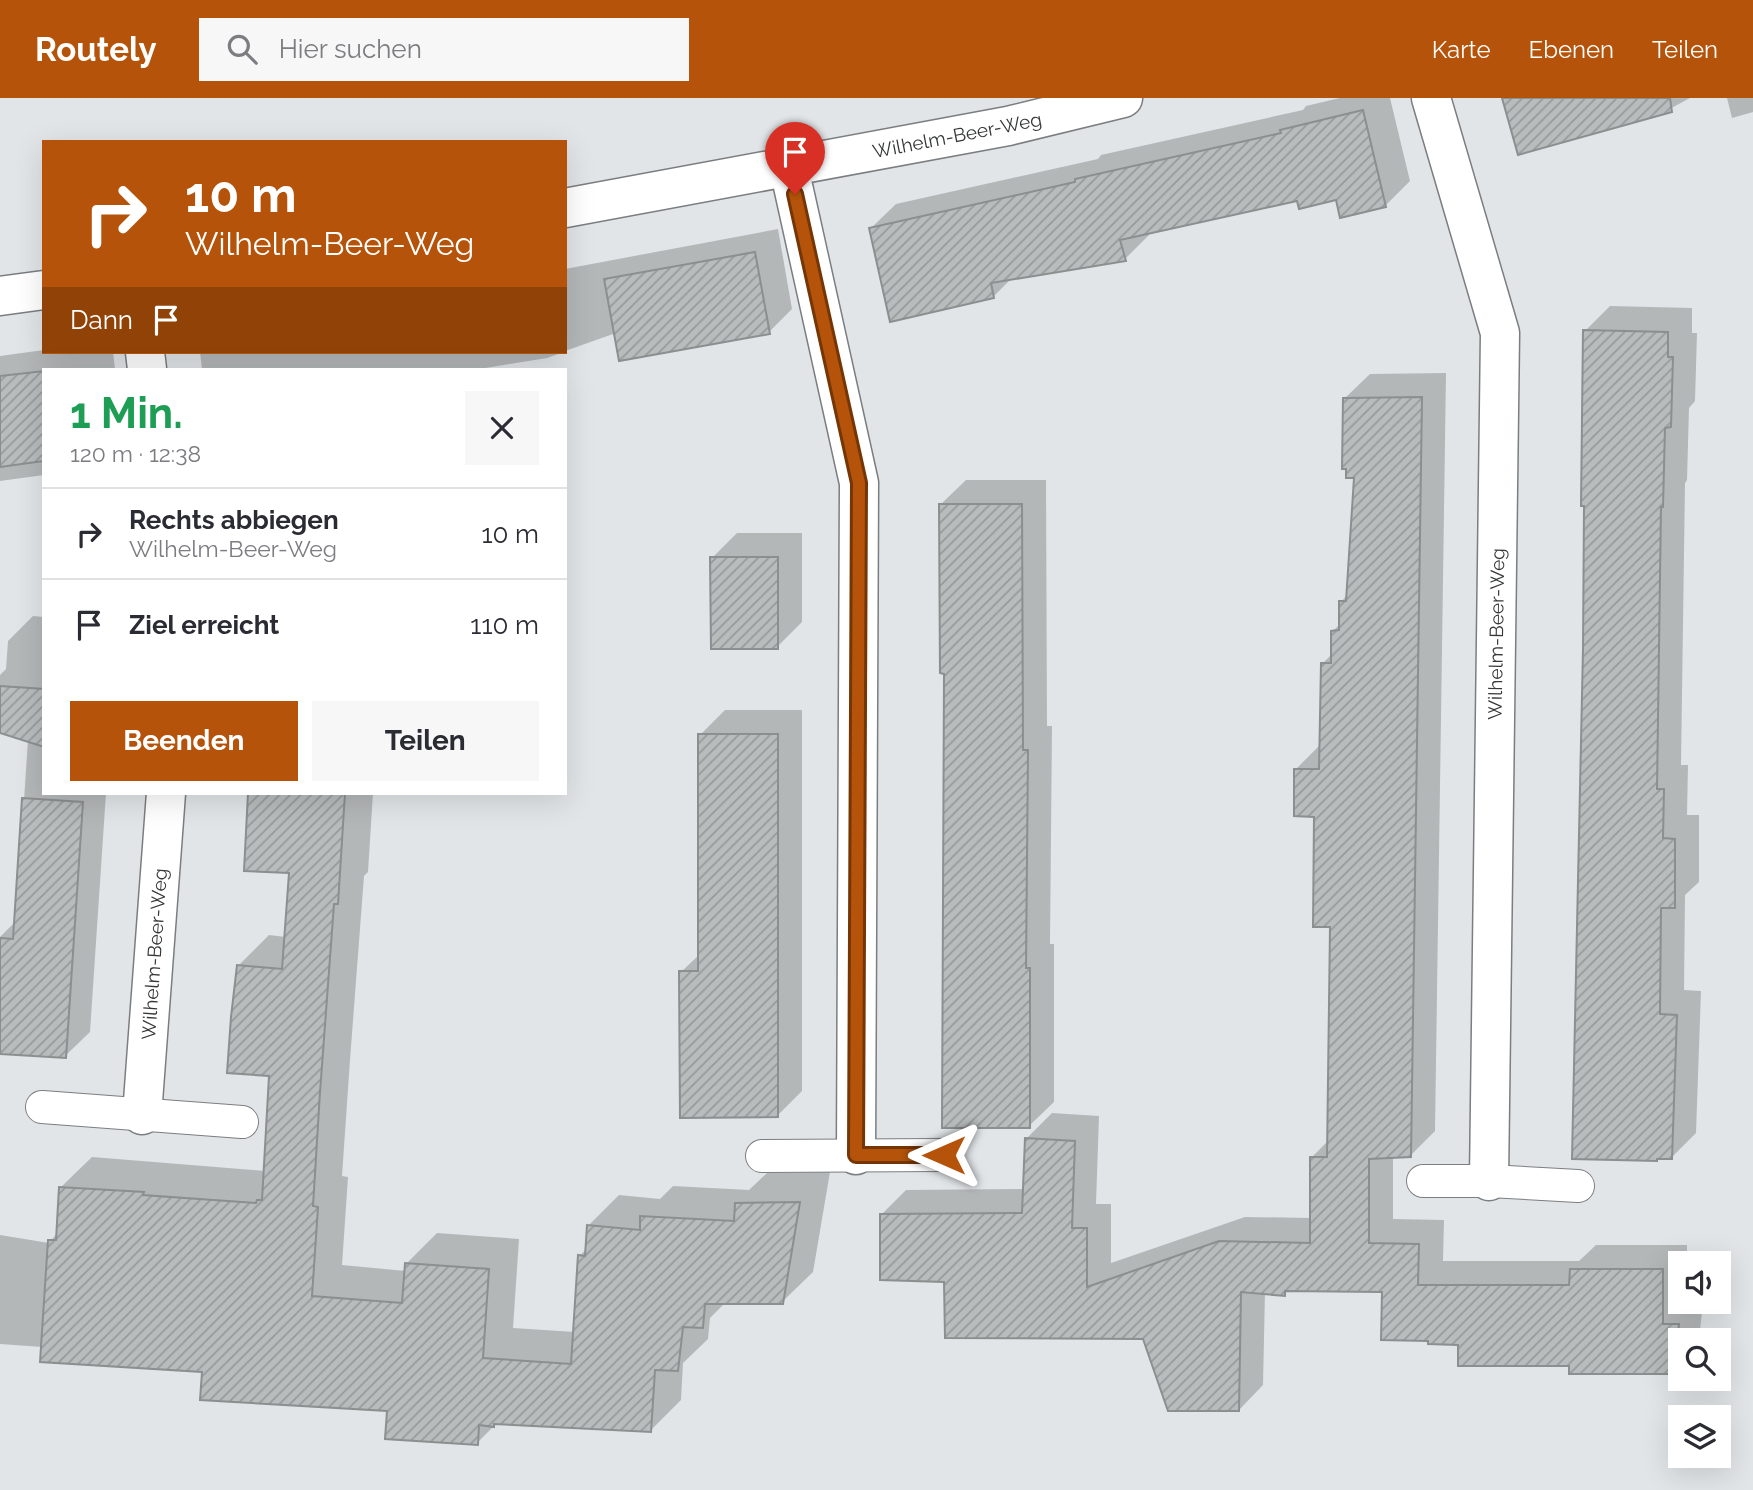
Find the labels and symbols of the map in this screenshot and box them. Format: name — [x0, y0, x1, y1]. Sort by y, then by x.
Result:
street label: Wilhelm-Beer-Weg — [871, 108, 1043, 162]
pin — [765, 122, 825, 194]
street label: Wilhelm-Beer-Weg — [1484, 548, 1508, 720]
street label: Wilhelm-Beer-Weg — [137, 868, 171, 1040]
position arrow — [907, 1118, 981, 1192]

